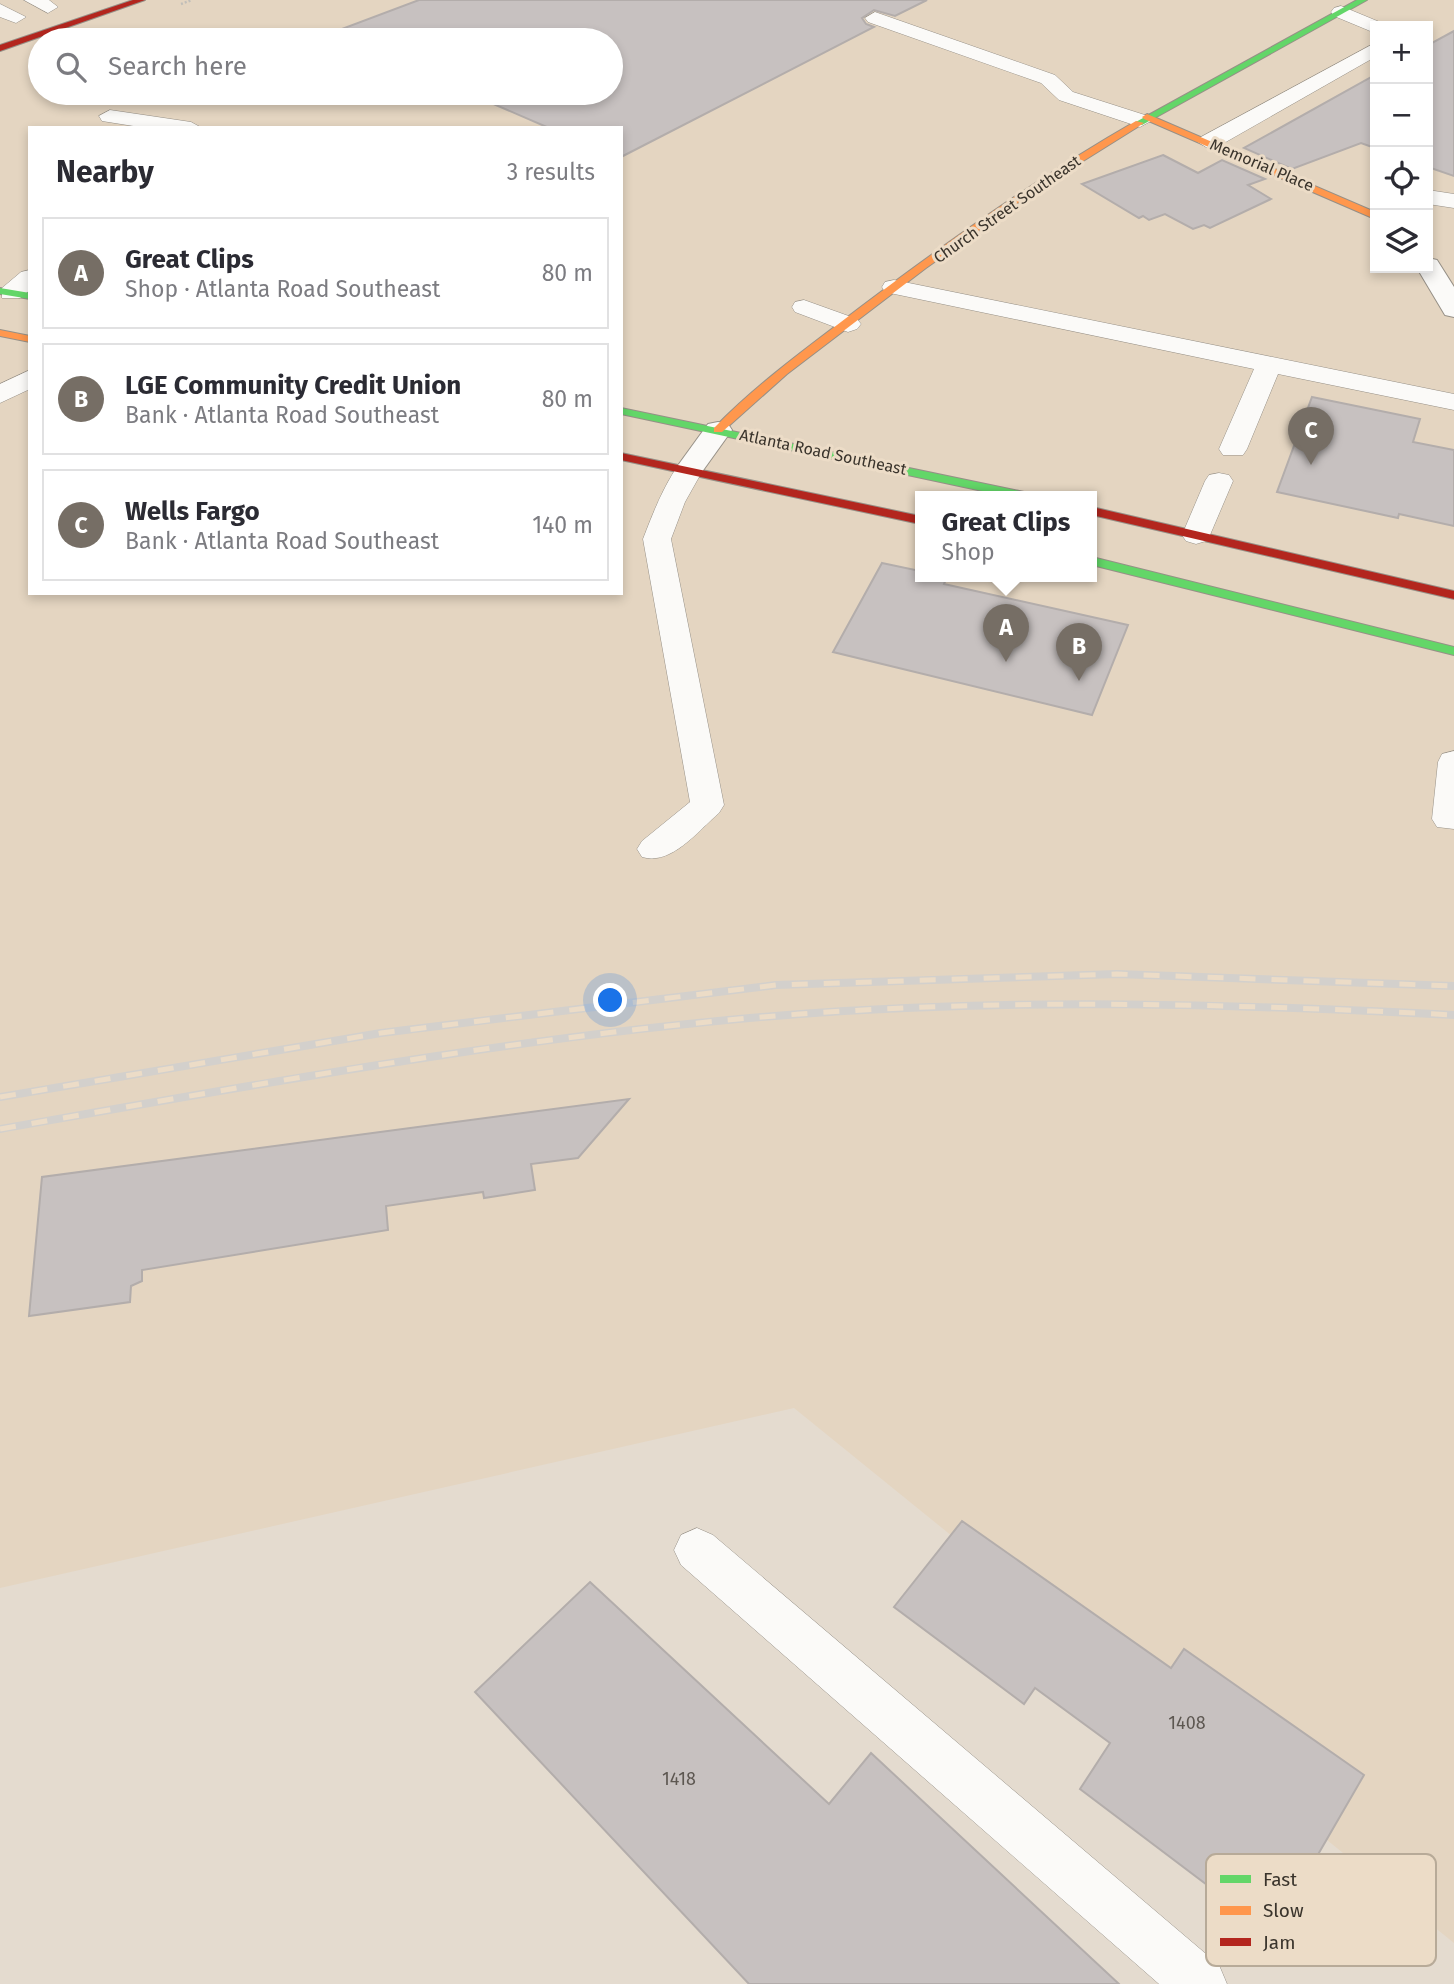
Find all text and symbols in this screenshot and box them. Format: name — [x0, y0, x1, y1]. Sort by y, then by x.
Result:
map controls — [1370, 21, 1433, 273]
button: + — [1370, 21, 1433, 84]
search box — [28, 28, 623, 105]
icon: search — [52, 48, 90, 86]
text: Search here — [108, 51, 247, 82]
button: − — [1370, 84, 1433, 147]
street label: Memorial Place — [1207, 135, 1317, 195]
button: locate — [1370, 147, 1433, 210]
street label: Church Street Southeast — [930, 151, 1084, 267]
text: Nearby — [56, 154, 154, 190]
text: 3 results — [507, 158, 595, 186]
button: layers — [1370, 210, 1433, 273]
text: Great Clips — [125, 244, 254, 275]
text: A — [74, 259, 88, 287]
text: 80 m — [542, 259, 593, 287]
text: Shop · Atlanta Road Southeast — [125, 275, 440, 303]
text: LGE Community Credit Union — [125, 370, 461, 401]
text: B — [74, 385, 88, 413]
text: 80 m — [542, 385, 593, 413]
text: Bank · Atlanta Road Southeast — [125, 401, 439, 429]
pin: C — [1288, 407, 1334, 465]
street label: Atlanta Road Southeast — [738, 425, 908, 479]
popup — [915, 491, 1097, 582]
text: Wells Fargo — [125, 496, 260, 527]
text: Great Clips — [942, 507, 1070, 538]
text: C — [74, 511, 88, 539]
text: 140 m — [532, 511, 593, 539]
text: Bank · Atlanta Road Southeast — [125, 527, 439, 555]
text: Shop — [942, 538, 995, 566]
pin: A — [983, 604, 1029, 662]
pin: B — [1056, 623, 1102, 681]
your location — [593, 983, 627, 1017]
house number: 1408 — [1168, 1712, 1206, 1734]
house number: 1418 — [662, 1768, 696, 1790]
legend — [1206, 1854, 1436, 1966]
text: Fast — [1263, 1868, 1297, 1891]
text: Slow — [1263, 1899, 1304, 1922]
text: Jam — [1263, 1931, 1295, 1954]

